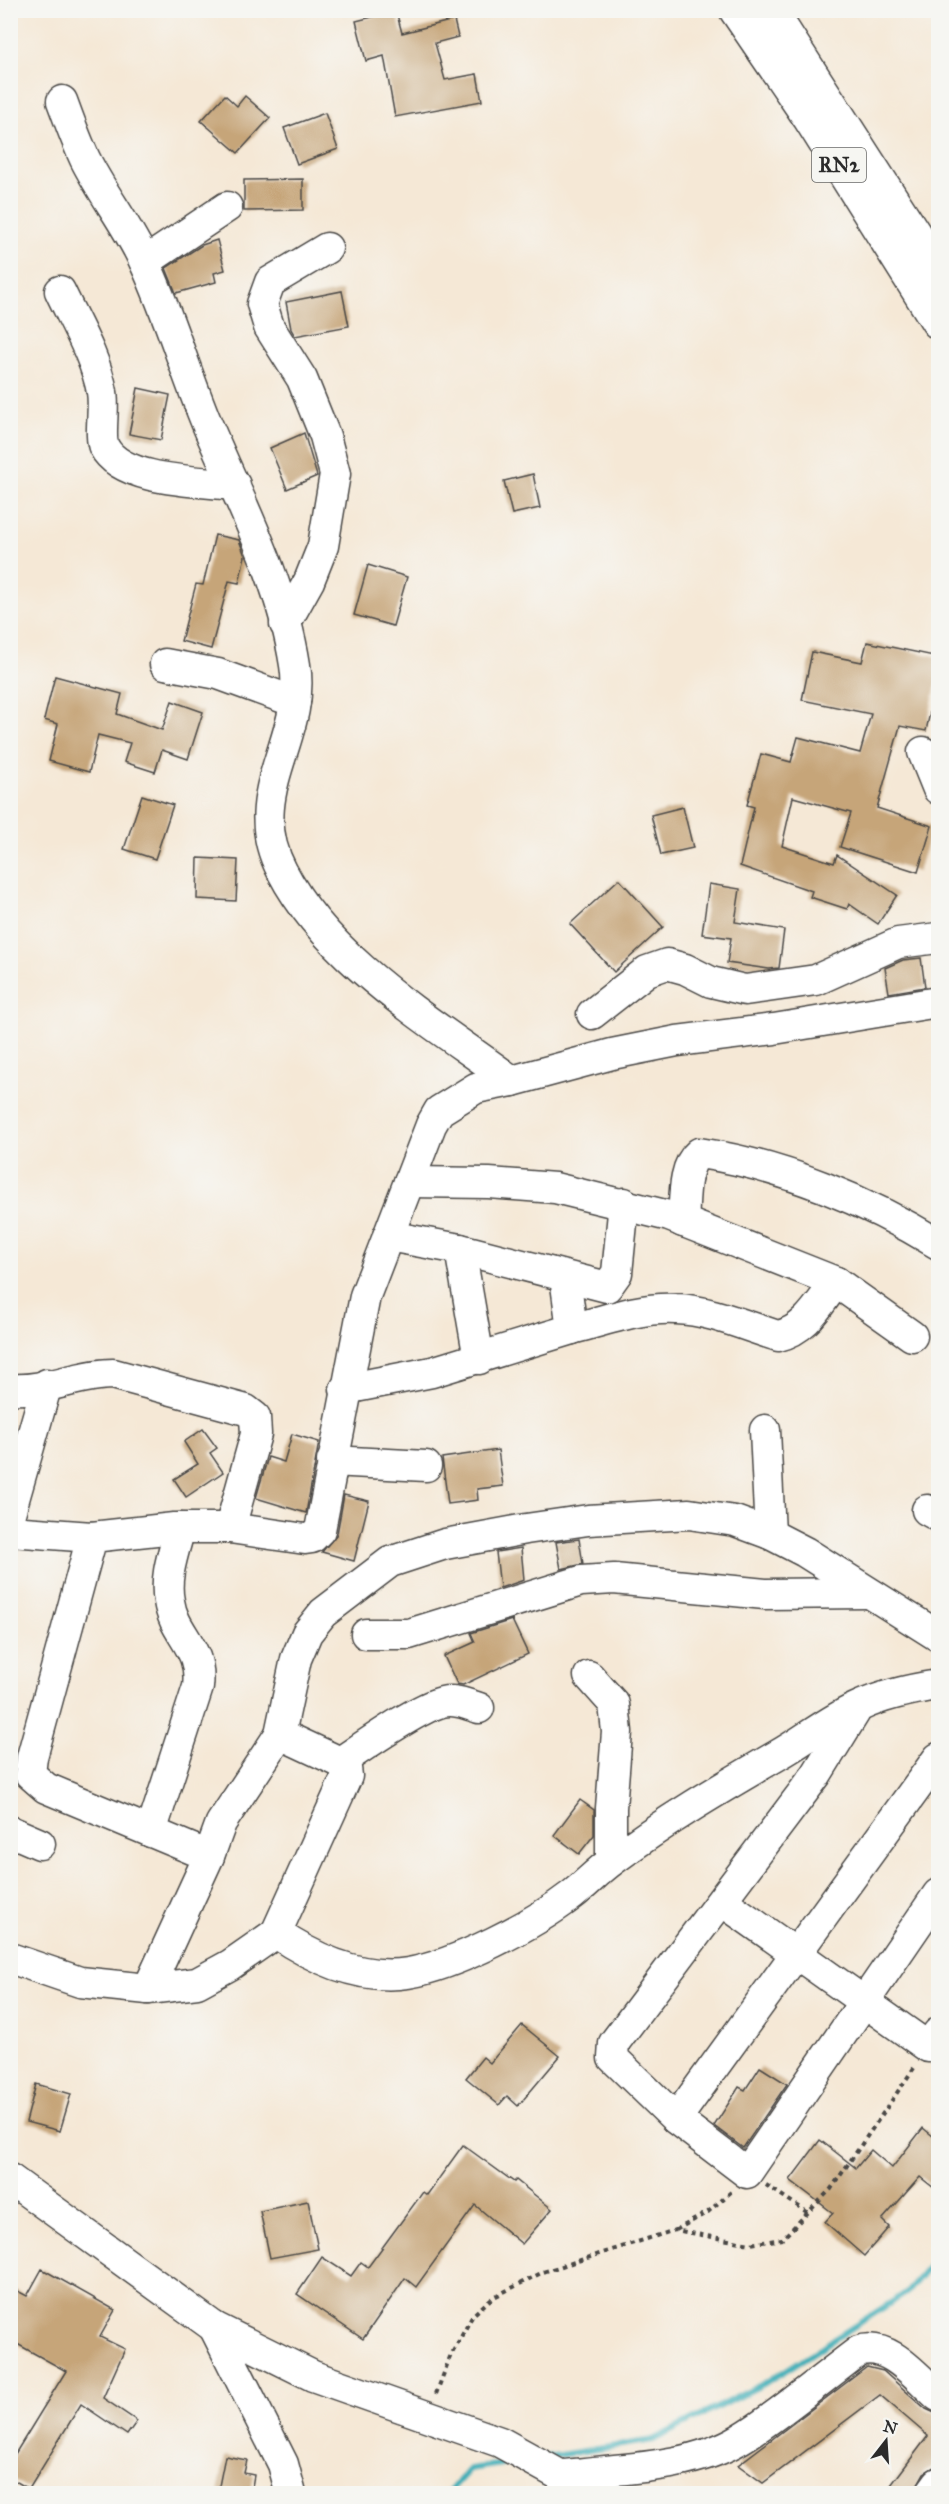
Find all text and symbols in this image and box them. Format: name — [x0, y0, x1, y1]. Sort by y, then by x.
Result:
road number: RN2 — [812, 148, 866, 182]
north arrow — [856, 2411, 916, 2471]
text: N — [881, 2416, 900, 2438]

